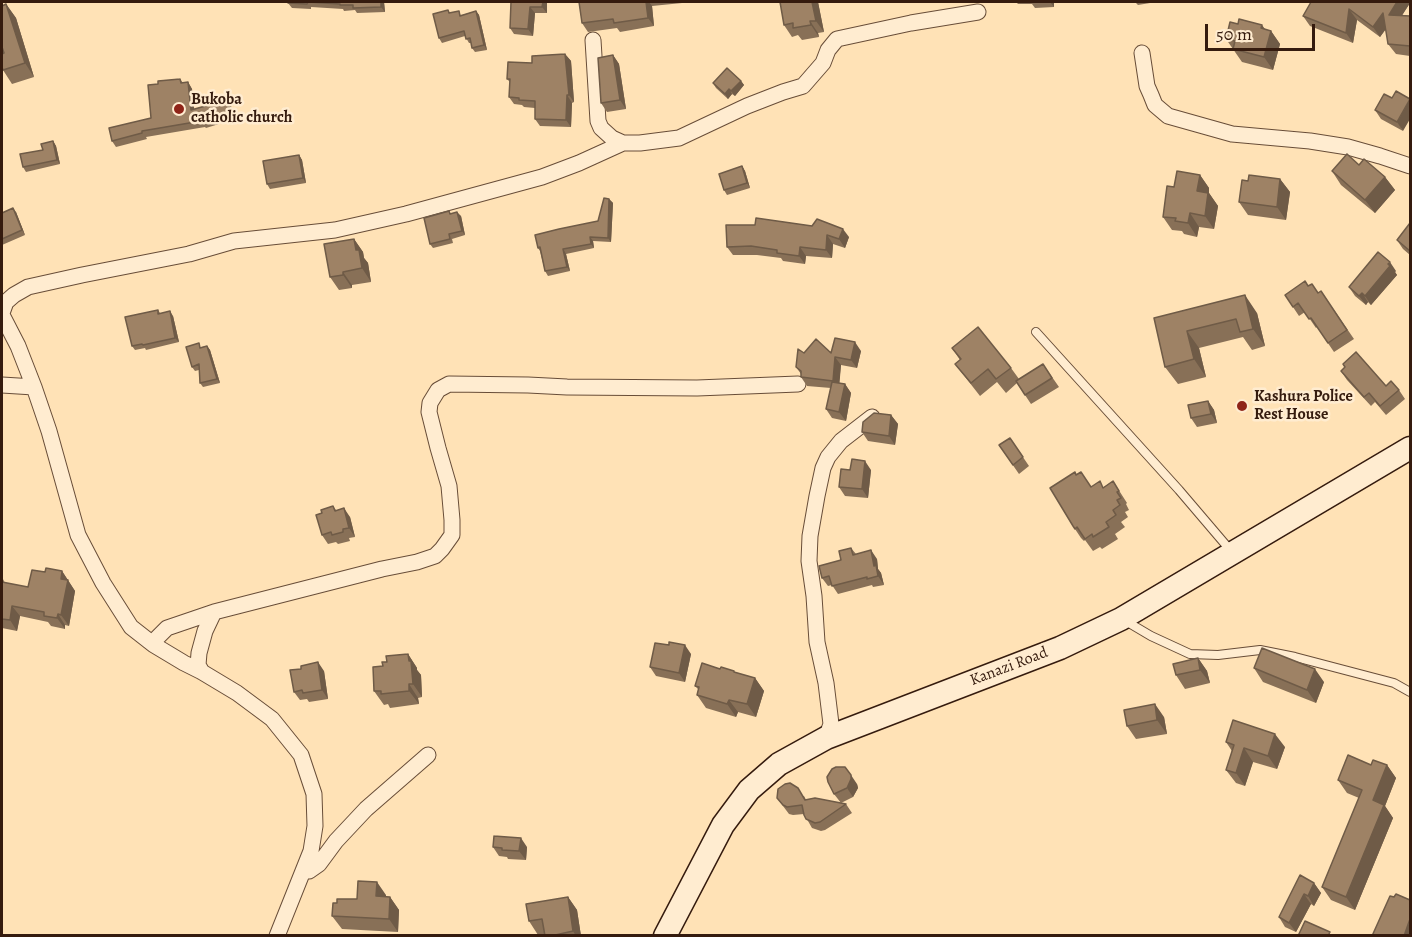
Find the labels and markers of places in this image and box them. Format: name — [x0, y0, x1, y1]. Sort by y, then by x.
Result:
place label: Bukoba catholic church — [191, 90, 292, 128]
marker: Bukoba catholic church — [172, 102, 186, 116]
place label: Kashura Police Rest House — [1254, 387, 1353, 425]
marker: Kashura Police Rest House — [1235, 399, 1249, 413]

